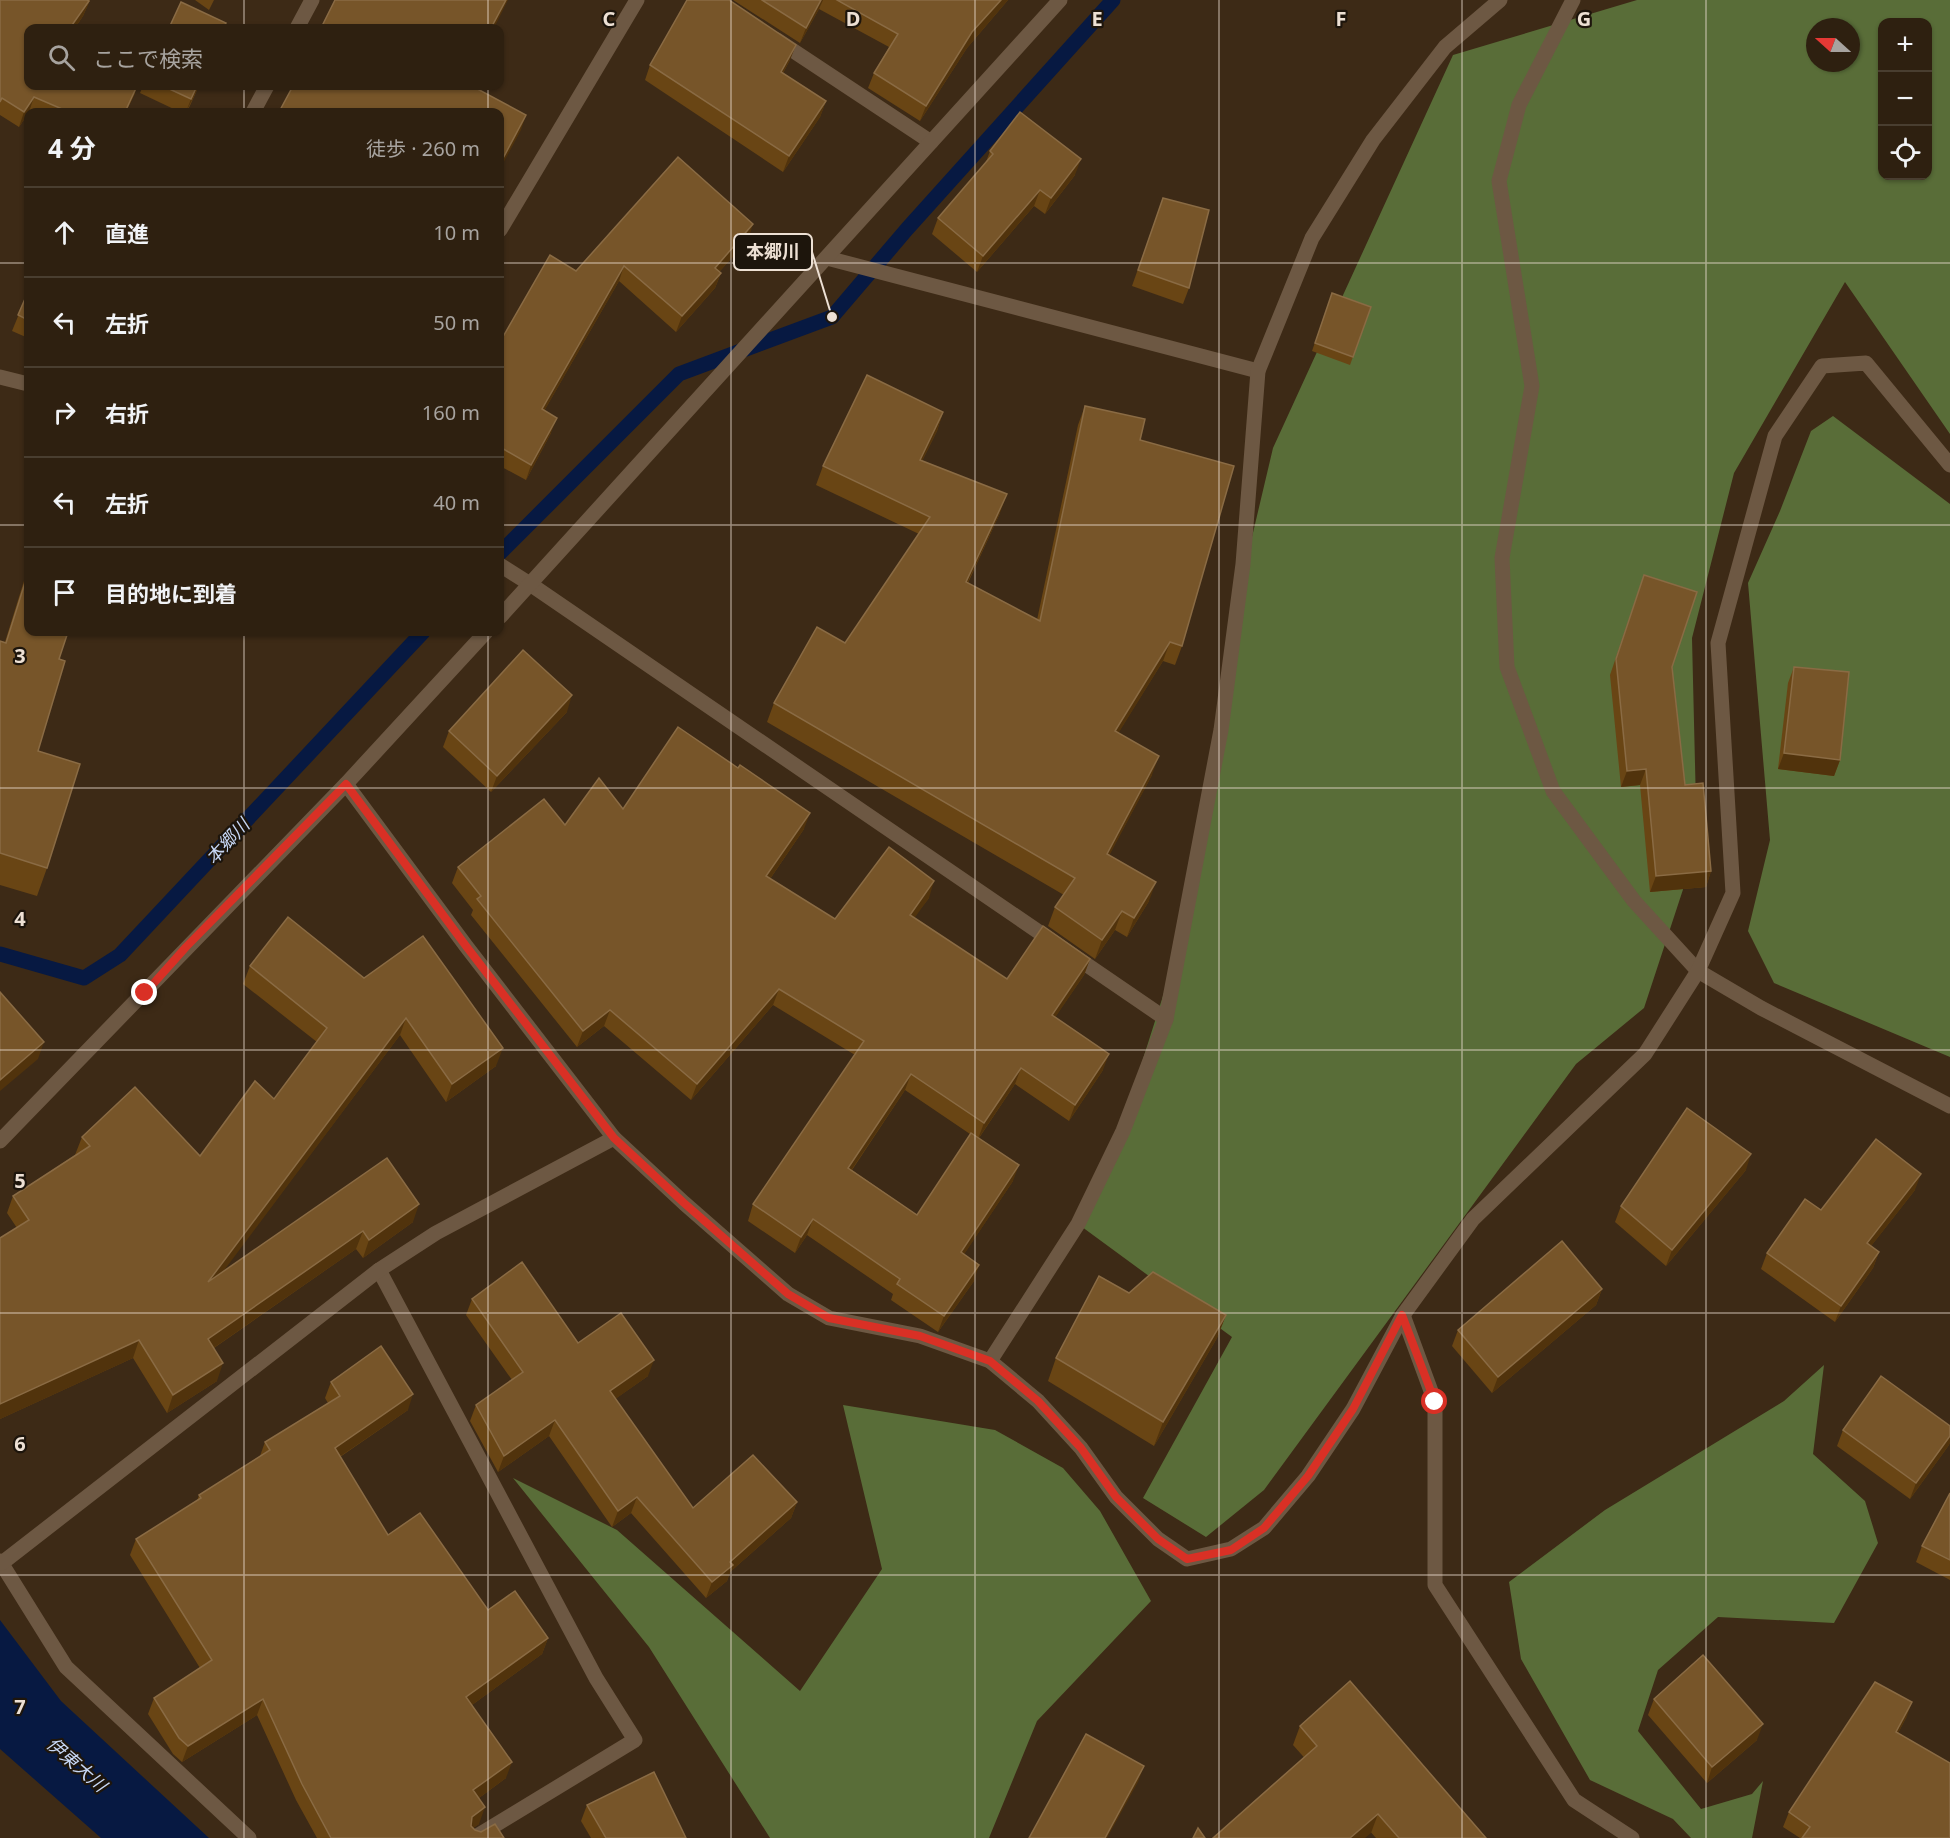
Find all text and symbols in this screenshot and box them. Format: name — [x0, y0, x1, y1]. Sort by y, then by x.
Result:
text: C — [603, 5, 616, 32]
text: D — [846, 5, 860, 32]
text: E — [1091, 5, 1103, 32]
text: F — [1336, 5, 1346, 32]
text: G — [1577, 5, 1591, 32]
north arrow — [1806, 18, 1860, 72]
map controls — [1878, 18, 1932, 180]
button: + — [1878, 18, 1932, 72]
search box — [24, 24, 504, 90]
icon: search — [45, 41, 78, 74]
text: ここで検索 — [93, 43, 203, 73]
button: − — [1878, 72, 1932, 126]
button: locate — [1878, 126, 1932, 180]
text: 4 分 — [48, 130, 96, 166]
text: 徒歩 · 260 m — [366, 135, 480, 162]
icon: ahead — [48, 216, 81, 249]
text: 直進 — [105, 218, 149, 248]
text: 10 m — [433, 219, 480, 246]
callout: 本郷川 — [734, 234, 812, 270]
text: 本郷川 — [746, 239, 800, 263]
icon: left — [48, 306, 81, 339]
text: 左折 — [105, 308, 149, 338]
text: 50 m — [433, 309, 480, 336]
icon: right — [48, 396, 81, 429]
text: 右折 — [105, 398, 149, 428]
text: 160 m — [422, 399, 480, 426]
icon: left — [48, 486, 81, 519]
text: 左折 — [105, 488, 149, 518]
text: 40 m — [433, 489, 480, 516]
icon: arrive — [48, 576, 81, 609]
text: 目的地に到着 — [105, 578, 237, 608]
text: 3 — [14, 642, 26, 669]
water label: 本郷川 — [200, 812, 256, 869]
text: 4 — [14, 905, 26, 932]
route end — [131, 979, 157, 1005]
text: 5 — [14, 1167, 26, 1194]
route start — [1421, 1388, 1447, 1414]
text: 6 — [14, 1430, 26, 1457]
text: 7 — [14, 1693, 26, 1720]
water label: 伊東大川 — [42, 1731, 114, 1798]

